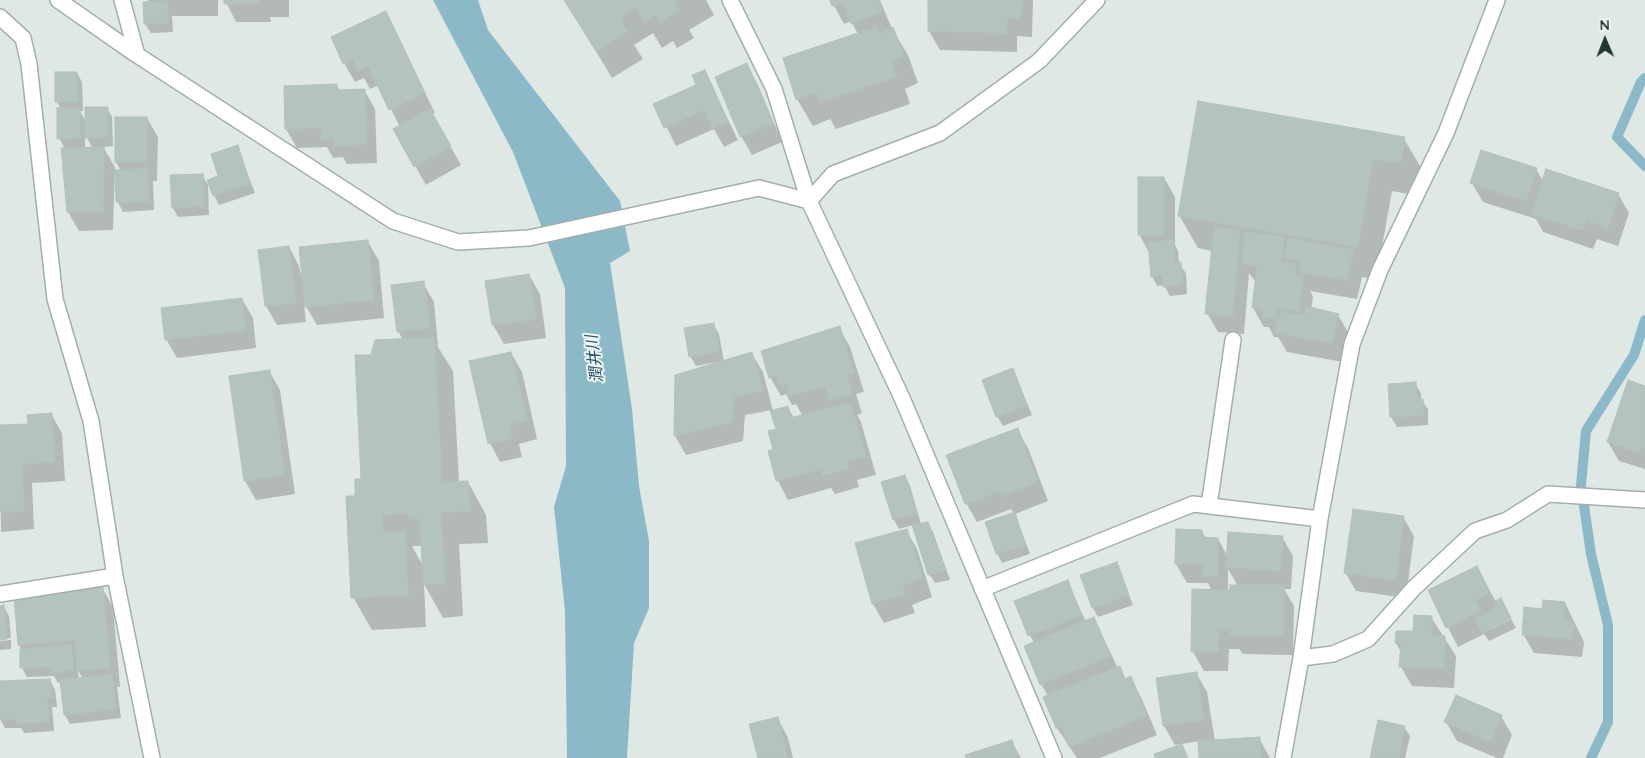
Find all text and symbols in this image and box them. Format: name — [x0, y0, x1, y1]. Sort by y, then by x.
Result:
north arrow — [1580, 15, 1630, 65]
text: N — [1599, 16, 1610, 34]
water label: 潤井川 — [583, 334, 607, 384]

